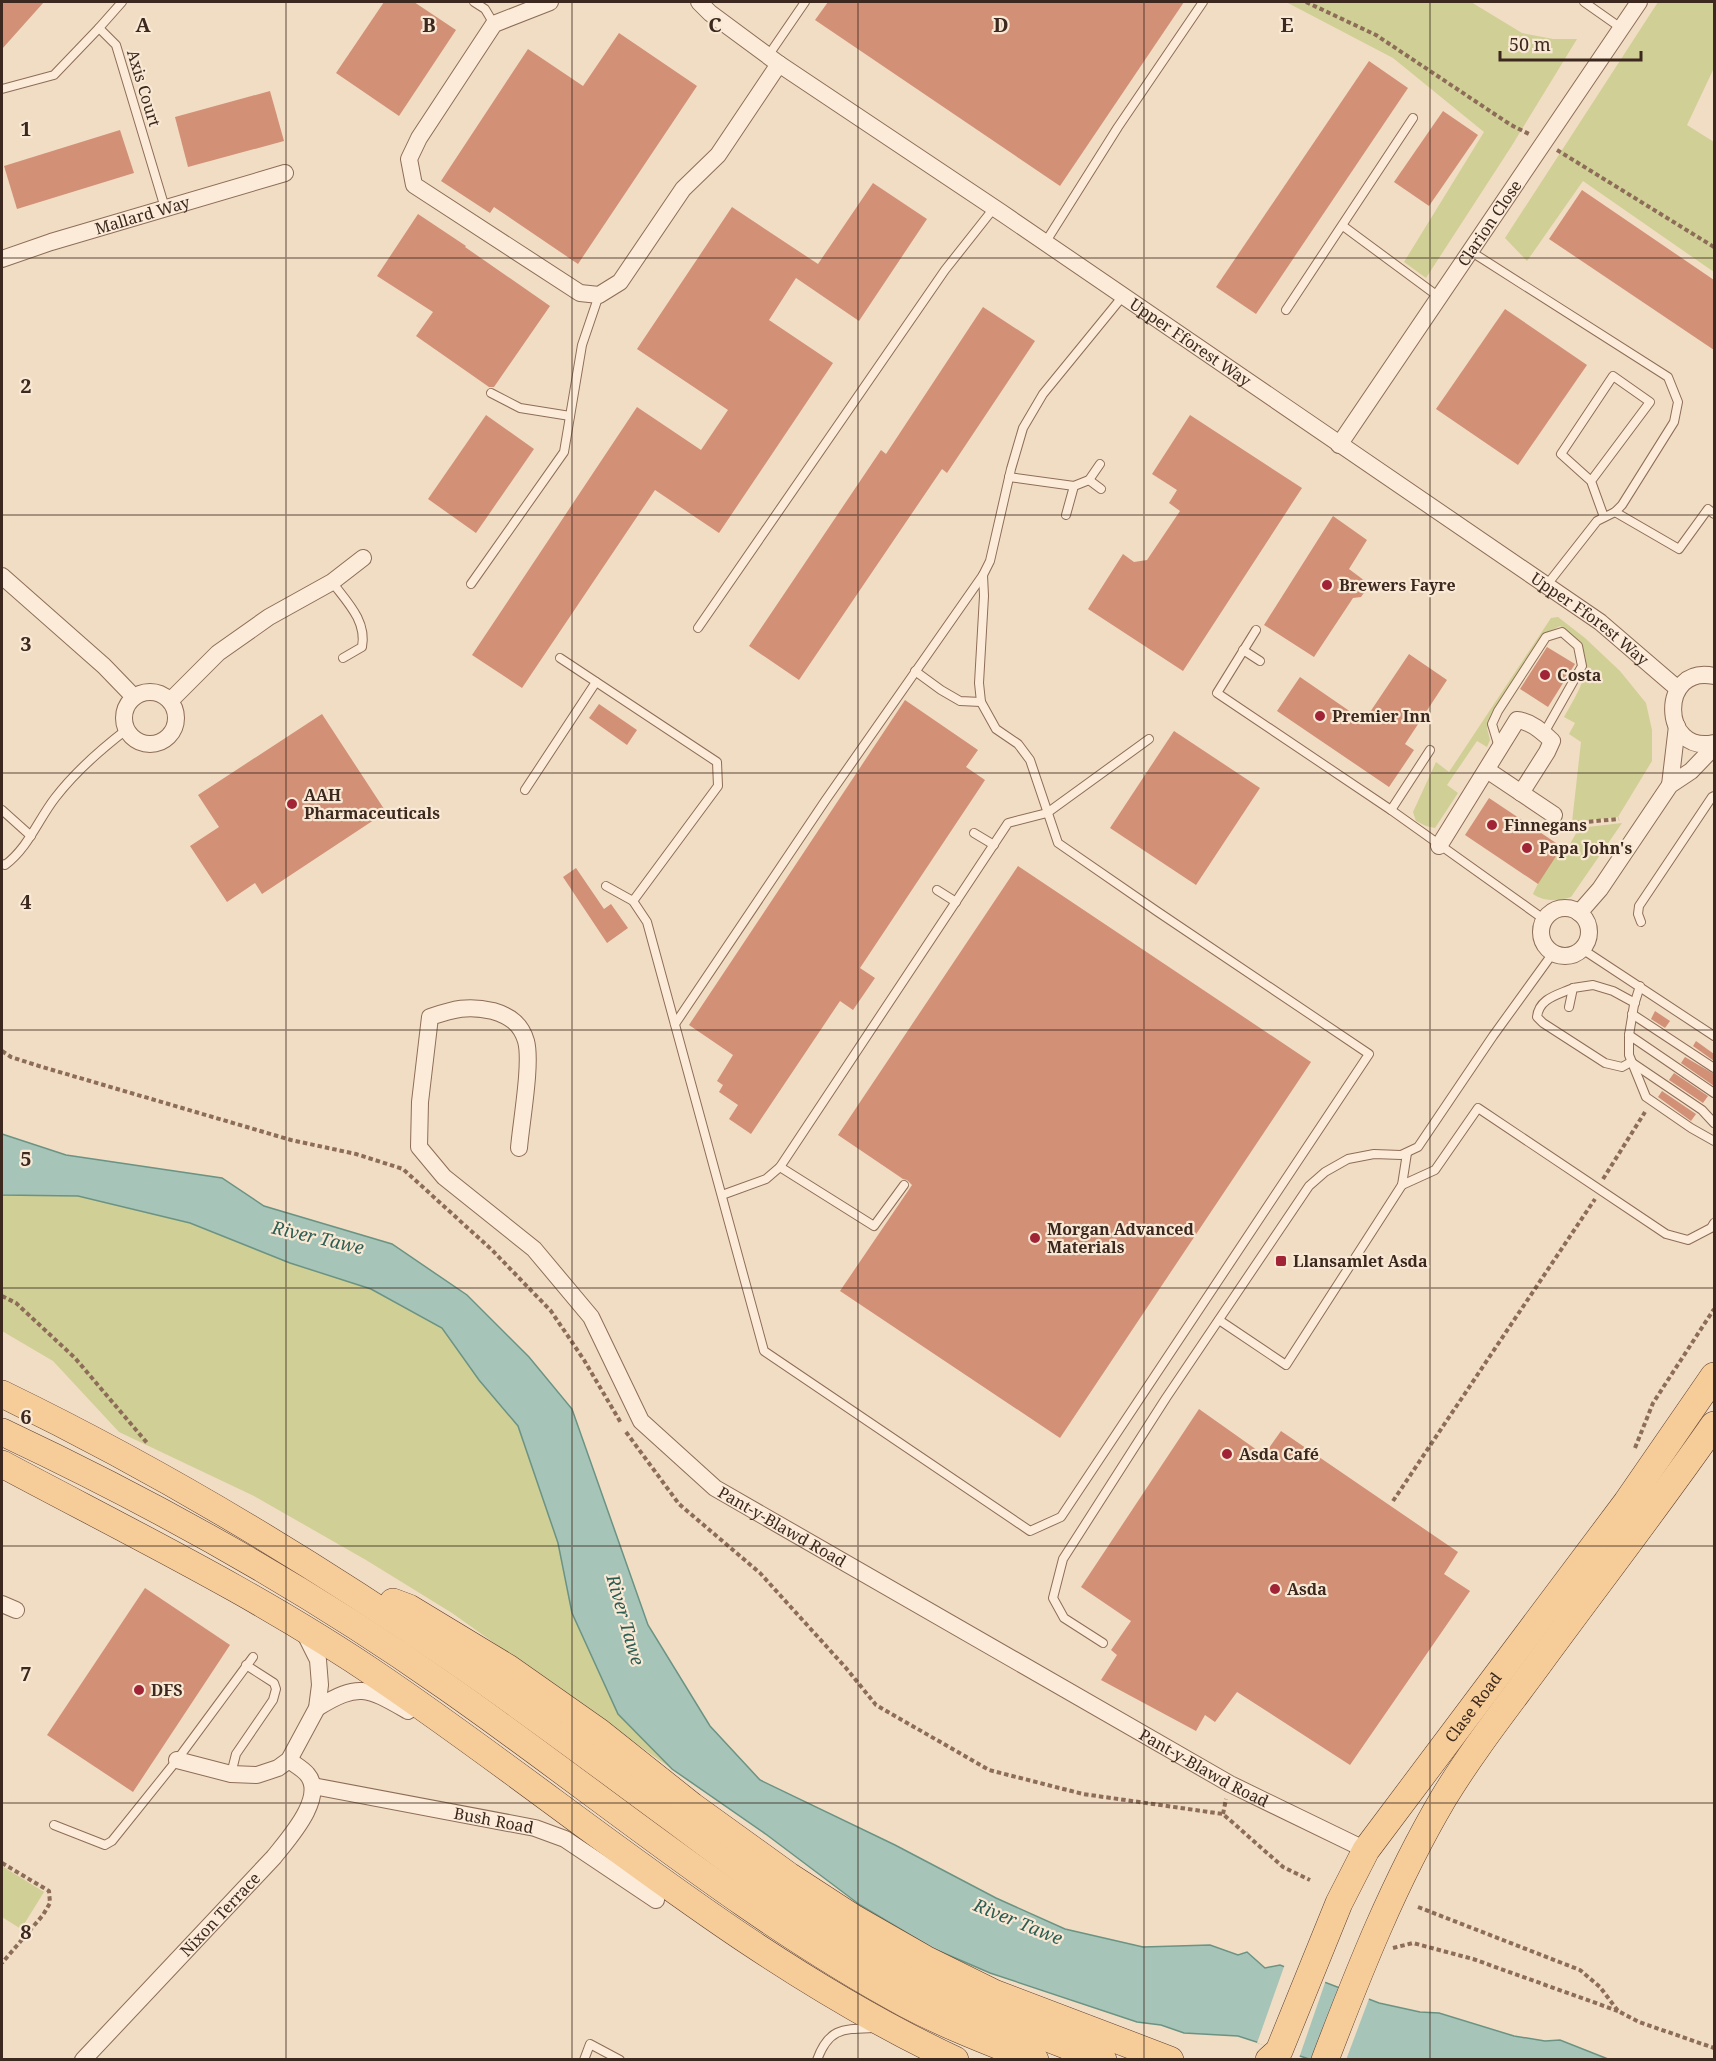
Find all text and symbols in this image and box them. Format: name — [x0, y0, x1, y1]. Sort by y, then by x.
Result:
text: A — [135, 11, 151, 38]
text: B — [422, 11, 436, 38]
text: C — [708, 11, 722, 38]
text: D — [993, 11, 1009, 38]
text: E — [1280, 11, 1294, 38]
scale bar — [1500, 24, 1641, 62]
text: 50 m — [1509, 32, 1551, 56]
street label: Axis Court — [122, 47, 166, 130]
text: 1 — [20, 115, 32, 142]
street label: Clarion Close — [1452, 176, 1526, 271]
street label: Mallard Way — [92, 190, 193, 239]
street label: Upper Fforest Way — [1126, 293, 1256, 392]
text: 2 — [20, 372, 32, 399]
street label: Upper Fforest Way — [1527, 567, 1654, 671]
place label: Brewers Fayre — [1339, 574, 1456, 596]
marker: Brewers Fayre — [1320, 578, 1334, 592]
text: 3 — [20, 630, 32, 657]
place label: Costa — [1557, 664, 1602, 686]
marker: Costa — [1538, 668, 1552, 682]
place label: Premier Inn — [1332, 705, 1431, 727]
marker: Premier Inn — [1313, 709, 1327, 723]
place label: AAH Pharmaceuticals — [304, 784, 440, 824]
marker: AAH Pharmaceuticals — [285, 797, 299, 811]
place label: Finnegans — [1504, 814, 1587, 836]
marker: Finnegans — [1485, 818, 1499, 832]
place label: Papa John's — [1539, 837, 1632, 859]
marker: Papa John's — [1520, 841, 1534, 855]
text: 4 — [20, 888, 32, 915]
text: 5 — [20, 1145, 32, 1172]
water label: River Tawe — [269, 1215, 367, 1259]
place label: Morgan Advanced Materials — [1047, 1218, 1194, 1258]
marker: Morgan Advanced Materials — [1028, 1231, 1042, 1245]
place label: Llansamlet Asda — [1293, 1250, 1428, 1272]
marker: Llansamlet Asda — [1274, 1254, 1288, 1268]
text: 6 — [20, 1403, 32, 1430]
place label: Asda Café — [1239, 1443, 1319, 1465]
marker: Asda Café — [1220, 1447, 1234, 1461]
street label: Pant-y-Blawd Road — [714, 1481, 850, 1572]
water label: River Tawe — [601, 1570, 650, 1668]
place label: Asda — [1287, 1578, 1327, 1600]
marker: Asda — [1268, 1582, 1282, 1596]
text: 7 — [20, 1660, 32, 1687]
street label: Clase Road — [1440, 1668, 1507, 1747]
place label: DFS — [151, 1679, 182, 1701]
marker: DFS — [132, 1683, 146, 1697]
street label: Pant-y-Blawd Road — [1135, 1723, 1272, 1812]
street label: Bush Road — [452, 1802, 536, 1839]
street label: Nixon Terrace — [175, 1867, 265, 1961]
water label: River Tawe — [970, 1892, 1066, 1950]
text: 8 — [20, 1918, 32, 1945]

